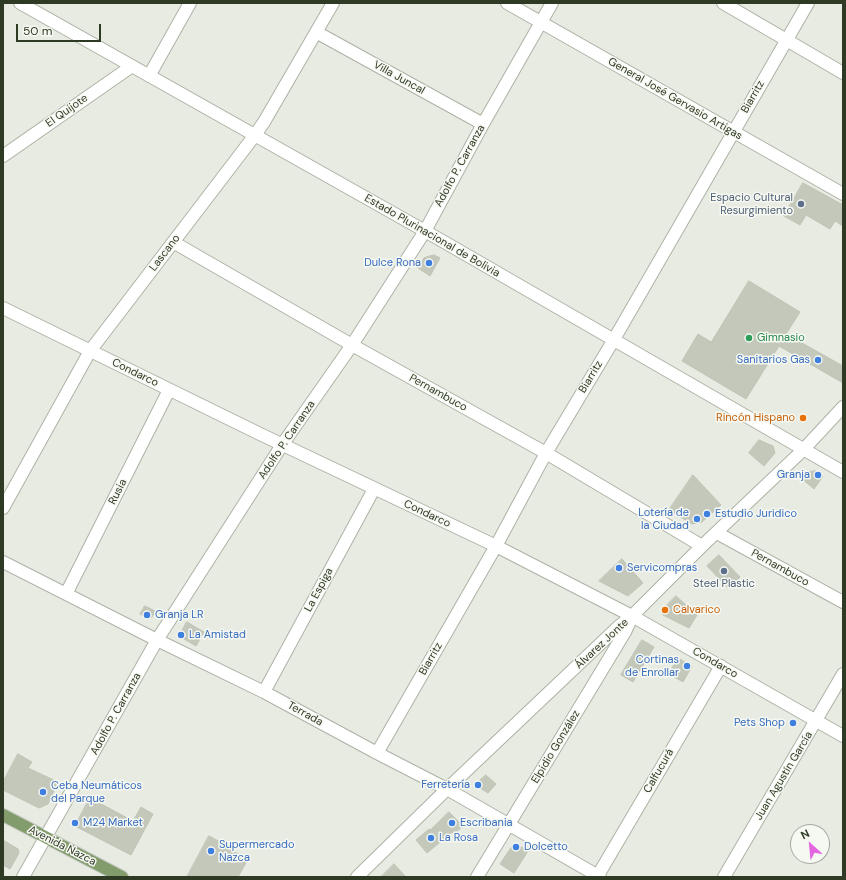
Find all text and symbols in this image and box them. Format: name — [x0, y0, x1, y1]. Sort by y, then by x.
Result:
scale bar — [18, 16, 103, 42]
text: 50 m — [23, 23, 52, 39]
street label: General José Gervasio Artigas — [605, 55, 745, 143]
street label: Villa Juncal — [371, 58, 427, 98]
street label: Biarritz — [738, 78, 768, 116]
street label: El Quijote — [43, 92, 91, 130]
street label: Adolfo P. Carranza — [432, 123, 488, 209]
place label: Espacio Cultural Resurgimiento — [710, 191, 793, 217]
street label: Estado Plurinacional de Bolivia — [362, 192, 502, 280]
marker: Espacio Cultural Resurgimiento — [796, 199, 806, 209]
street label: Lascano — [147, 232, 183, 274]
place label: Dulce Rona — [364, 256, 421, 270]
marker: Dulce Rona — [424, 258, 434, 268]
place label: Gimnasio — [757, 331, 805, 345]
marker: Gimnasio — [744, 333, 754, 343]
place label: Sanitarios Gas — [737, 353, 810, 367]
marker: Sanitarios Gas — [813, 355, 823, 365]
street label: Condarco — [110, 356, 160, 390]
street label: Biarritz — [576, 358, 606, 396]
street label: Pernambuco — [407, 372, 469, 414]
street label: Adolfo P. Carranza — [256, 398, 318, 482]
place label: Rincón Hispano — [716, 411, 795, 425]
marker: Rincón Hispano — [798, 413, 808, 423]
place label: Granja — [777, 468, 810, 482]
marker: Granja — [813, 470, 823, 480]
street label: Rusia — [106, 477, 130, 507]
street label: Condarco — [401, 497, 453, 531]
place label: Lotería de la Ciudad — [638, 506, 689, 532]
place label: Estudio Juridico — [715, 507, 797, 521]
marker: Estudio Juridico — [702, 509, 712, 519]
marker: Lotería de la Ciudad — [692, 514, 702, 524]
street label: Pernambuco — [749, 547, 811, 589]
place label: Servicompras — [627, 561, 697, 575]
marker: Servicompras — [614, 563, 624, 573]
street label: La Espiga — [302, 566, 336, 614]
marker: Steel Plastic — [719, 566, 729, 576]
place label: Steel Plastic — [693, 577, 755, 591]
place label: Calvarico — [673, 603, 720, 617]
marker: Calvarico — [660, 605, 670, 615]
place label: Granja LR — [155, 608, 204, 622]
marker: Granja LR — [142, 610, 152, 620]
street label: Álvarez Jonte — [573, 616, 631, 672]
place label: La Amistad — [189, 628, 246, 642]
marker: La Amistad — [176, 630, 186, 640]
street label: Biarritz — [416, 640, 446, 678]
street label: Condarco — [690, 645, 740, 681]
place label: Cortinas de Enrollar — [625, 653, 679, 679]
marker: Cortinas de Enrollar — [682, 661, 692, 671]
street label: Adolfo P. Carranza — [88, 671, 144, 757]
street label: Terrada — [285, 699, 325, 729]
street label: Elpidio González — [529, 708, 583, 786]
place label: Pets Shop — [734, 716, 785, 730]
marker: Pets Shop — [788, 718, 798, 728]
street label: Juan Agustín García — [752, 729, 816, 823]
street label: Calfucurá — [641, 746, 677, 796]
place label: Ferretería — [421, 778, 470, 792]
place label: Ceba Neumáticos del Parque — [51, 779, 142, 805]
marker: Ferretería — [473, 780, 483, 790]
marker: Ceba Neumáticos del Parque — [38, 787, 48, 797]
place label: M24 Market — [83, 816, 143, 830]
place label: Escribania — [460, 816, 513, 830]
marker: M24 Market — [70, 818, 80, 828]
marker: Escribania — [447, 818, 457, 828]
street label: Avenida Nazca — [26, 823, 98, 869]
north arrow — [790, 824, 830, 864]
text: N — [798, 826, 812, 842]
place label: La Rosa — [439, 831, 478, 845]
marker: La Rosa — [426, 833, 436, 843]
place label: Supermercado Nazca — [219, 838, 294, 864]
place label: Dolcetto — [524, 840, 568, 854]
marker: Dolcetto — [511, 842, 521, 852]
marker: Supermercado Nazca — [206, 846, 216, 856]

